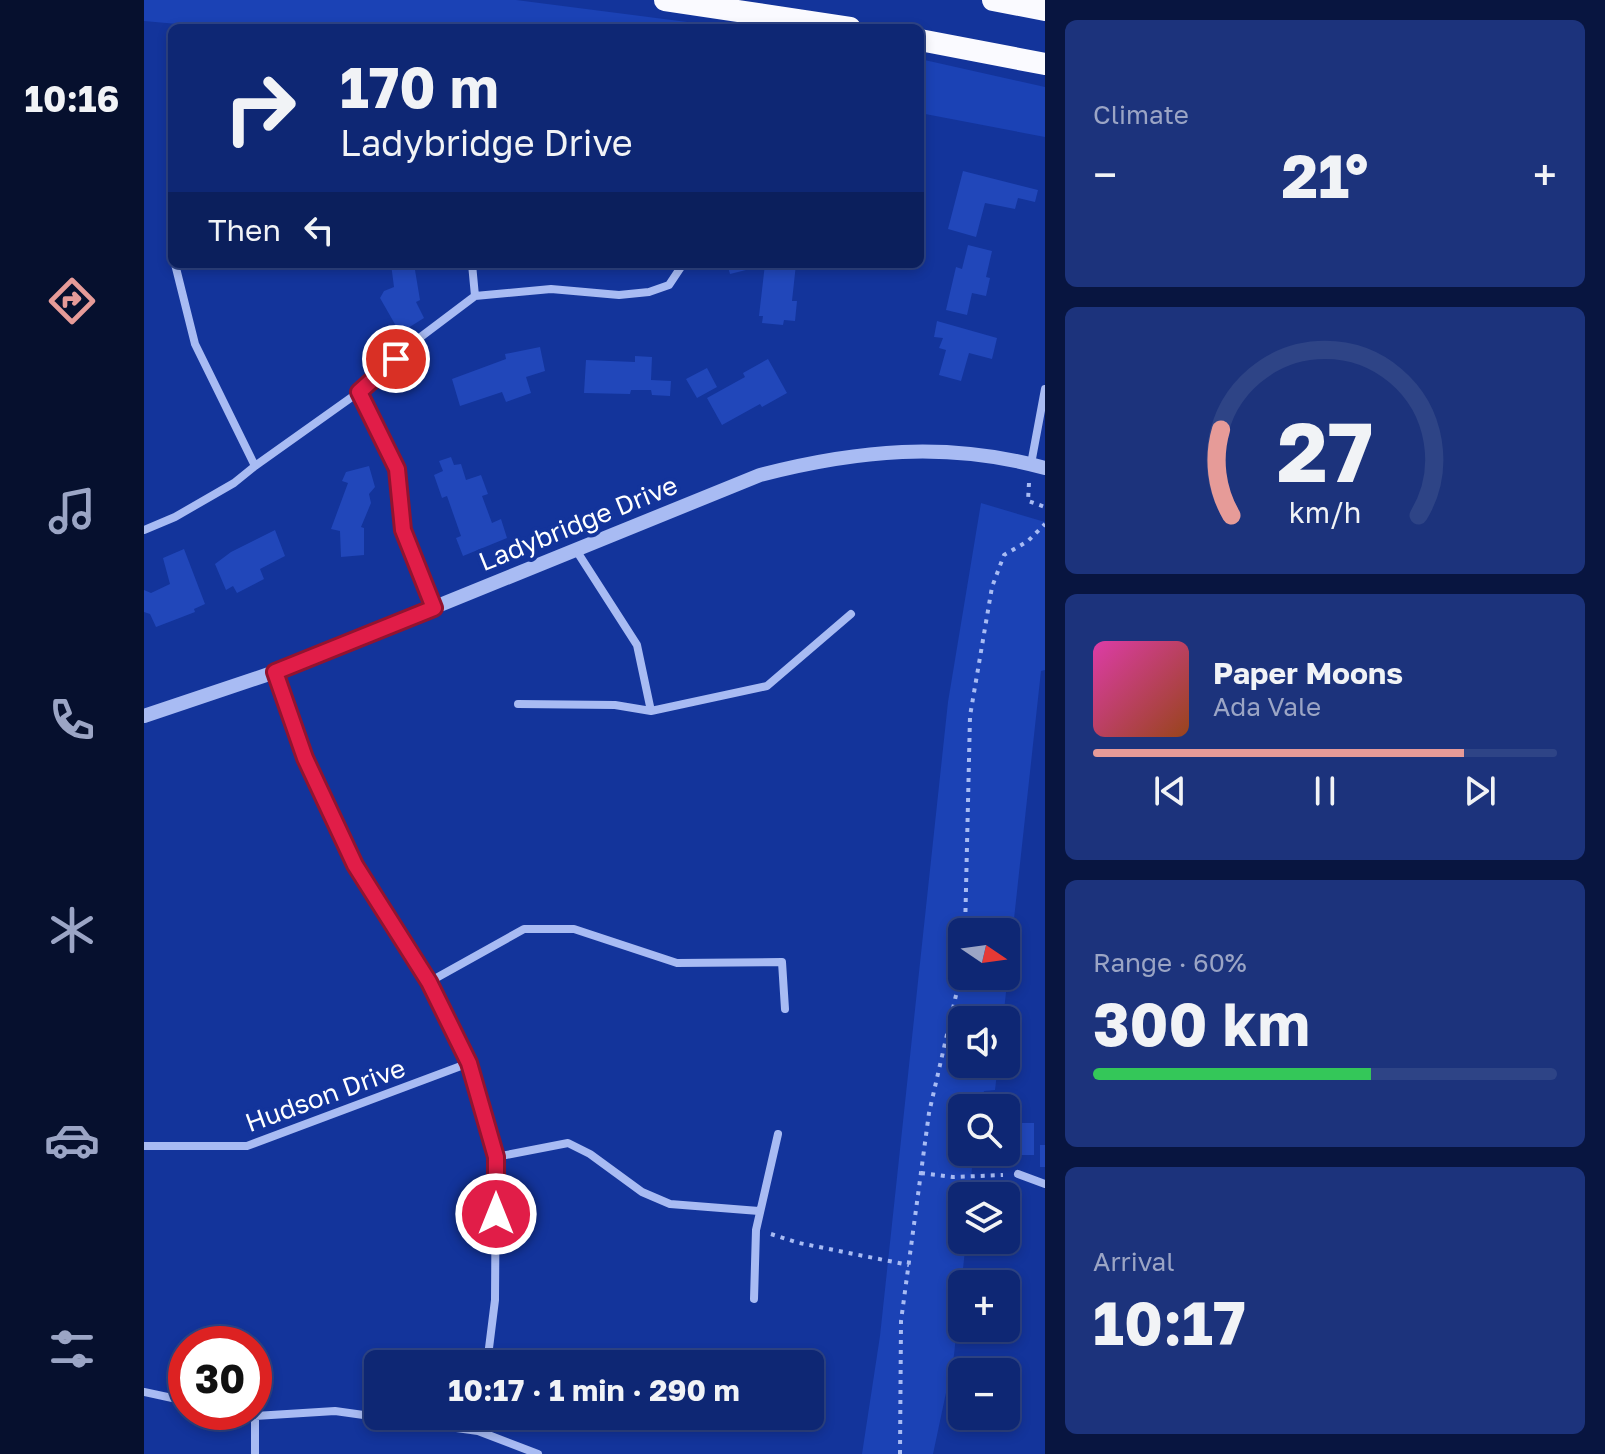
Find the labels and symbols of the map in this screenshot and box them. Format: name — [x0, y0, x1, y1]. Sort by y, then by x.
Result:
pin — [362, 325, 430, 393]
street label: Ladybridge Drive — [474, 469, 682, 577]
north arrow — [948, 918, 1020, 990]
street label: Hudson Drive — [241, 1052, 409, 1138]
position arrow — [454, 1172, 538, 1256]
speed limit sign: 30 — [168, 1326, 272, 1430]

